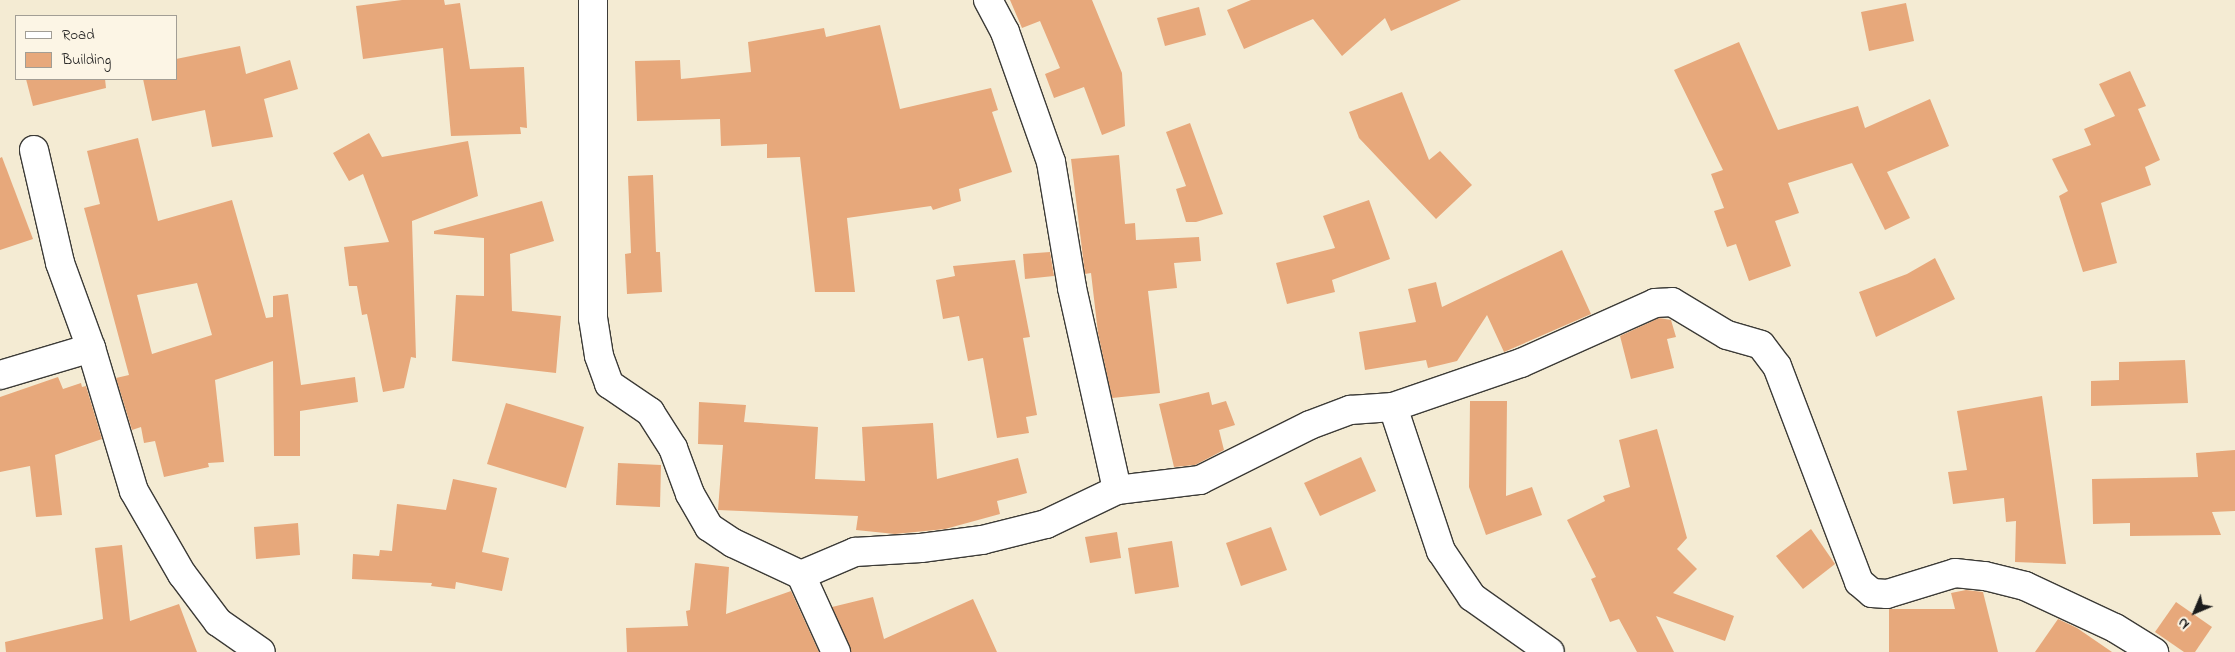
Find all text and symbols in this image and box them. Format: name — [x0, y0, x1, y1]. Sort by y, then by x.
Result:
legend — [15, 15, 178, 80]
text: Road — [62, 24, 95, 46]
text: Building — [62, 49, 111, 71]
north arrow — [2170, 587, 2220, 637]
text: N — [2173, 612, 2195, 634]

